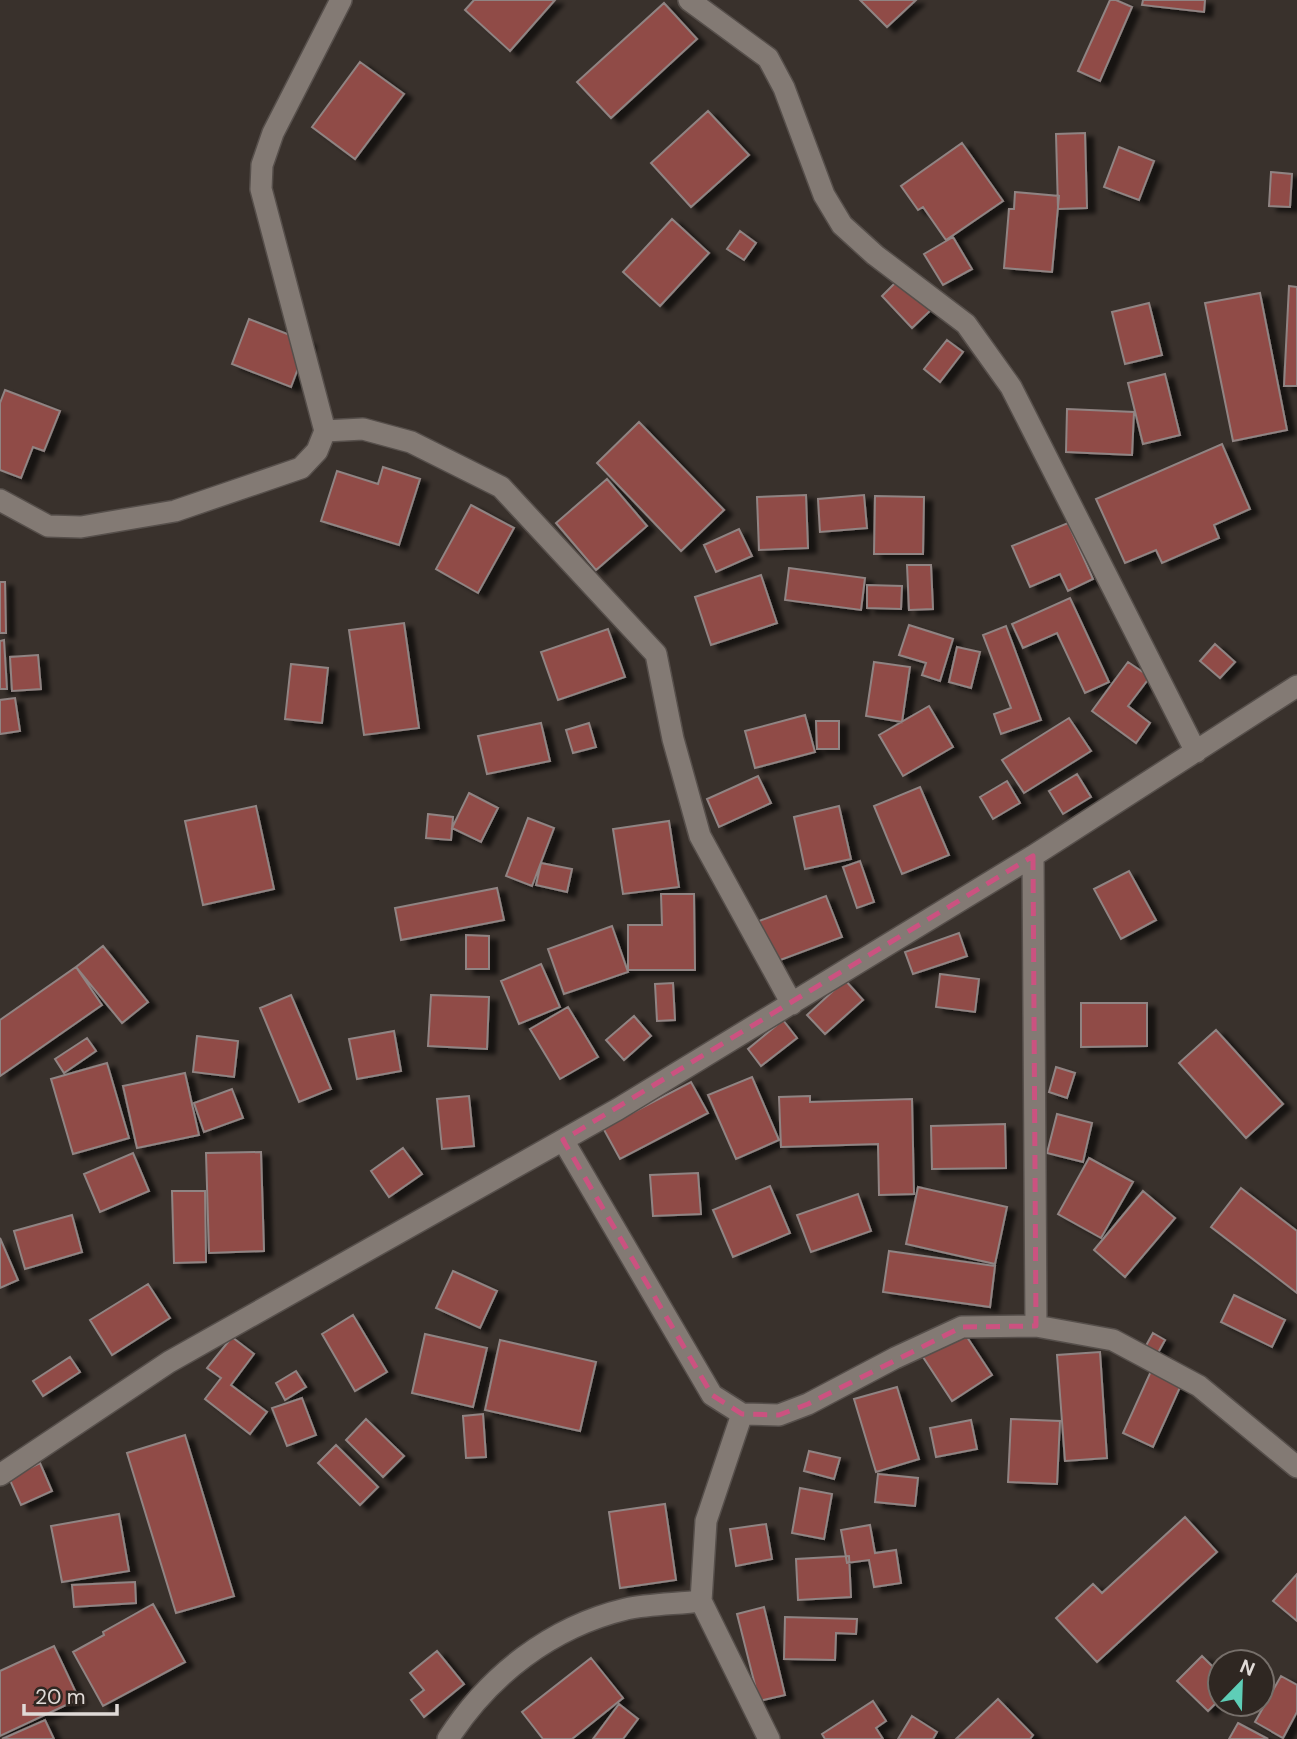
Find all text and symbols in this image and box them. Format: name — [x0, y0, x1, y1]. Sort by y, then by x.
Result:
north arrow — [1206, 1648, 1276, 1718]
text: N — [1236, 1654, 1259, 1682]
scale bar — [24, 1672, 117, 1716]
text: 20 m — [35, 1683, 86, 1711]

